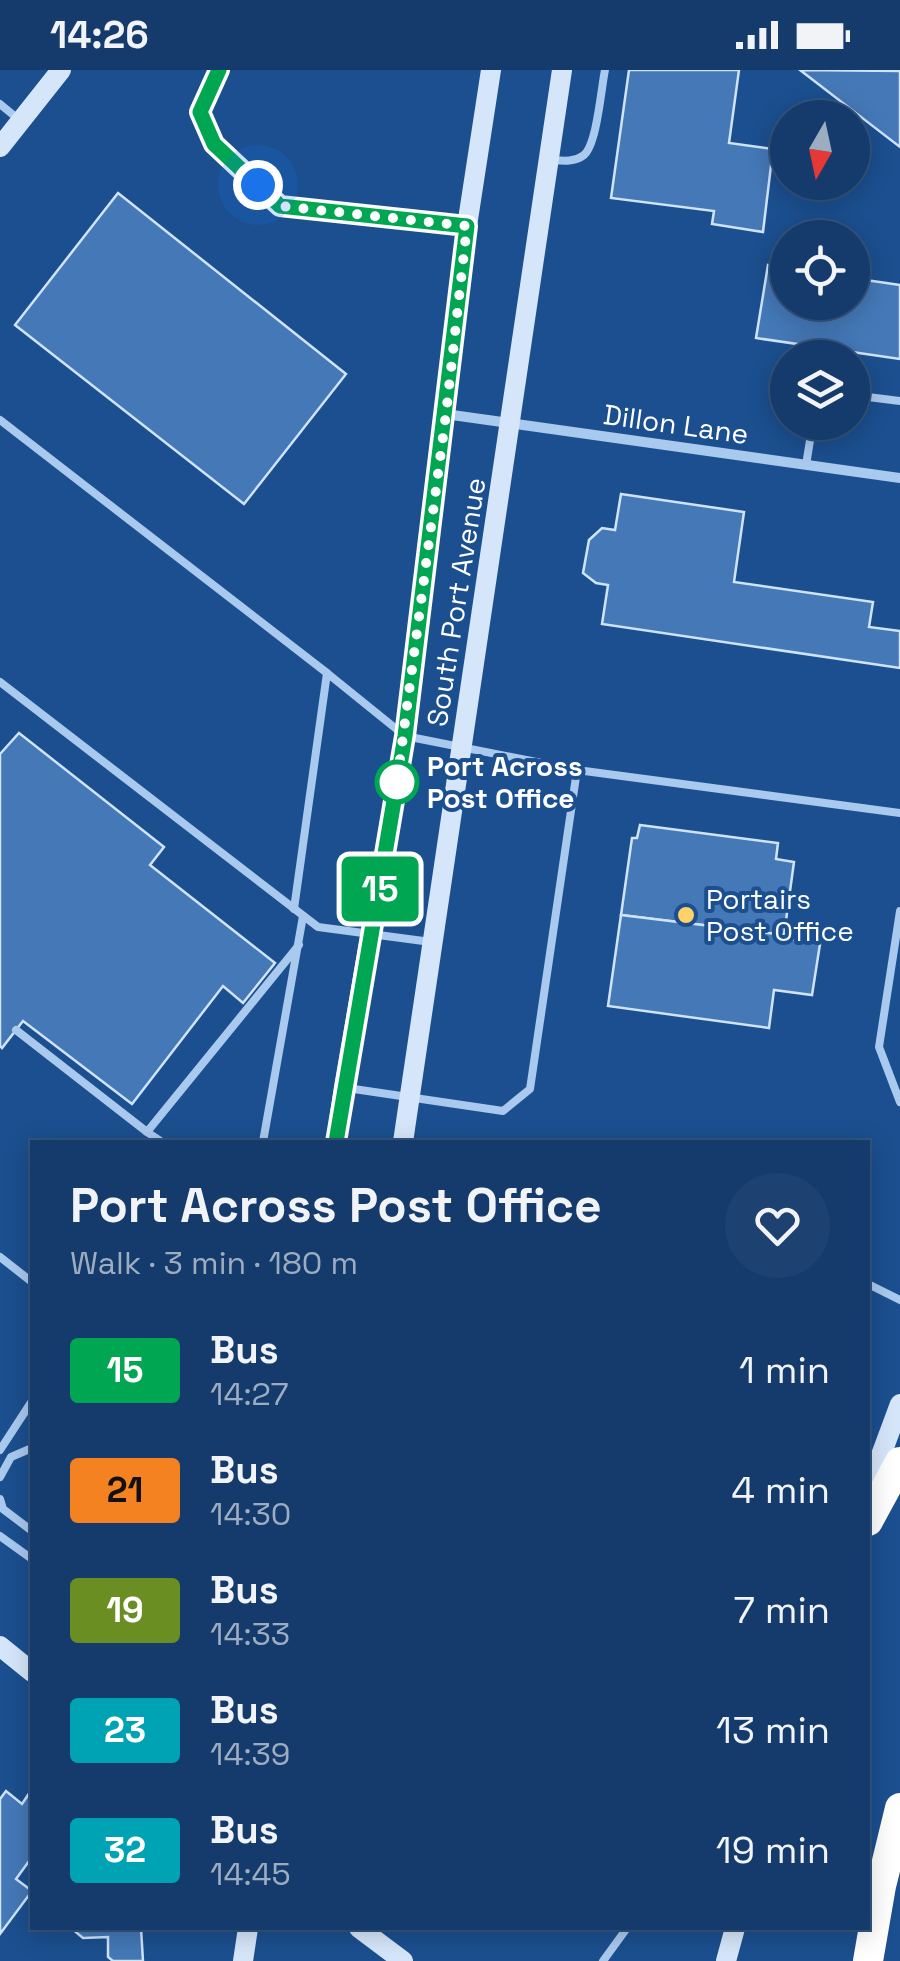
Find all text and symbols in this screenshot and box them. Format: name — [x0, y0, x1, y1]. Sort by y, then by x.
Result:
text: 14:26 — [50, 11, 149, 59]
north arrow — [770, 100, 870, 200]
map controls — [770, 100, 870, 440]
your location — [233, 160, 283, 210]
button: locate — [770, 220, 870, 320]
button: layers — [770, 340, 870, 440]
street label: Dillon Lane — [601, 396, 751, 452]
street label: South Port Avenue — [419, 475, 493, 729]
place label: Port Across Post Office — [427, 748, 583, 816]
marker: Port Across Post Office — [376, 761, 418, 803]
line badge: 15 — [335, 856, 425, 922]
text: 15 — [362, 867, 398, 911]
place label: Portairs Post Office — [706, 881, 854, 949]
marker: Portairs Post Office — [675, 904, 697, 926]
button: heart — [725, 1173, 830, 1278]
text: Port Across Post Office — [70, 1175, 602, 1236]
text: Walk · 3 min · 180 m — [70, 1243, 358, 1283]
text: Bus — [210, 1326, 279, 1374]
text: 1 min — [739, 1346, 830, 1394]
text: 15 — [107, 1348, 143, 1392]
text: 14:27 — [210, 1374, 289, 1414]
text: Bus — [210, 1446, 279, 1494]
text: 4 min — [731, 1466, 830, 1514]
text: 21 — [107, 1468, 143, 1512]
text: 14:30 — [210, 1494, 291, 1534]
text: Bus — [210, 1566, 279, 1614]
text: 7 min — [734, 1586, 830, 1634]
text: 19 — [106, 1588, 144, 1632]
text: 14:33 — [210, 1614, 290, 1654]
text: Bus — [210, 1686, 279, 1734]
text: 13 min — [716, 1706, 830, 1754]
text: 23 — [104, 1708, 146, 1752]
text: 14:39 — [210, 1734, 290, 1774]
text: Bus — [210, 1806, 279, 1854]
text: 19 min — [716, 1826, 830, 1874]
text: 32 — [104, 1828, 146, 1872]
text: 14:45 — [210, 1854, 291, 1894]

